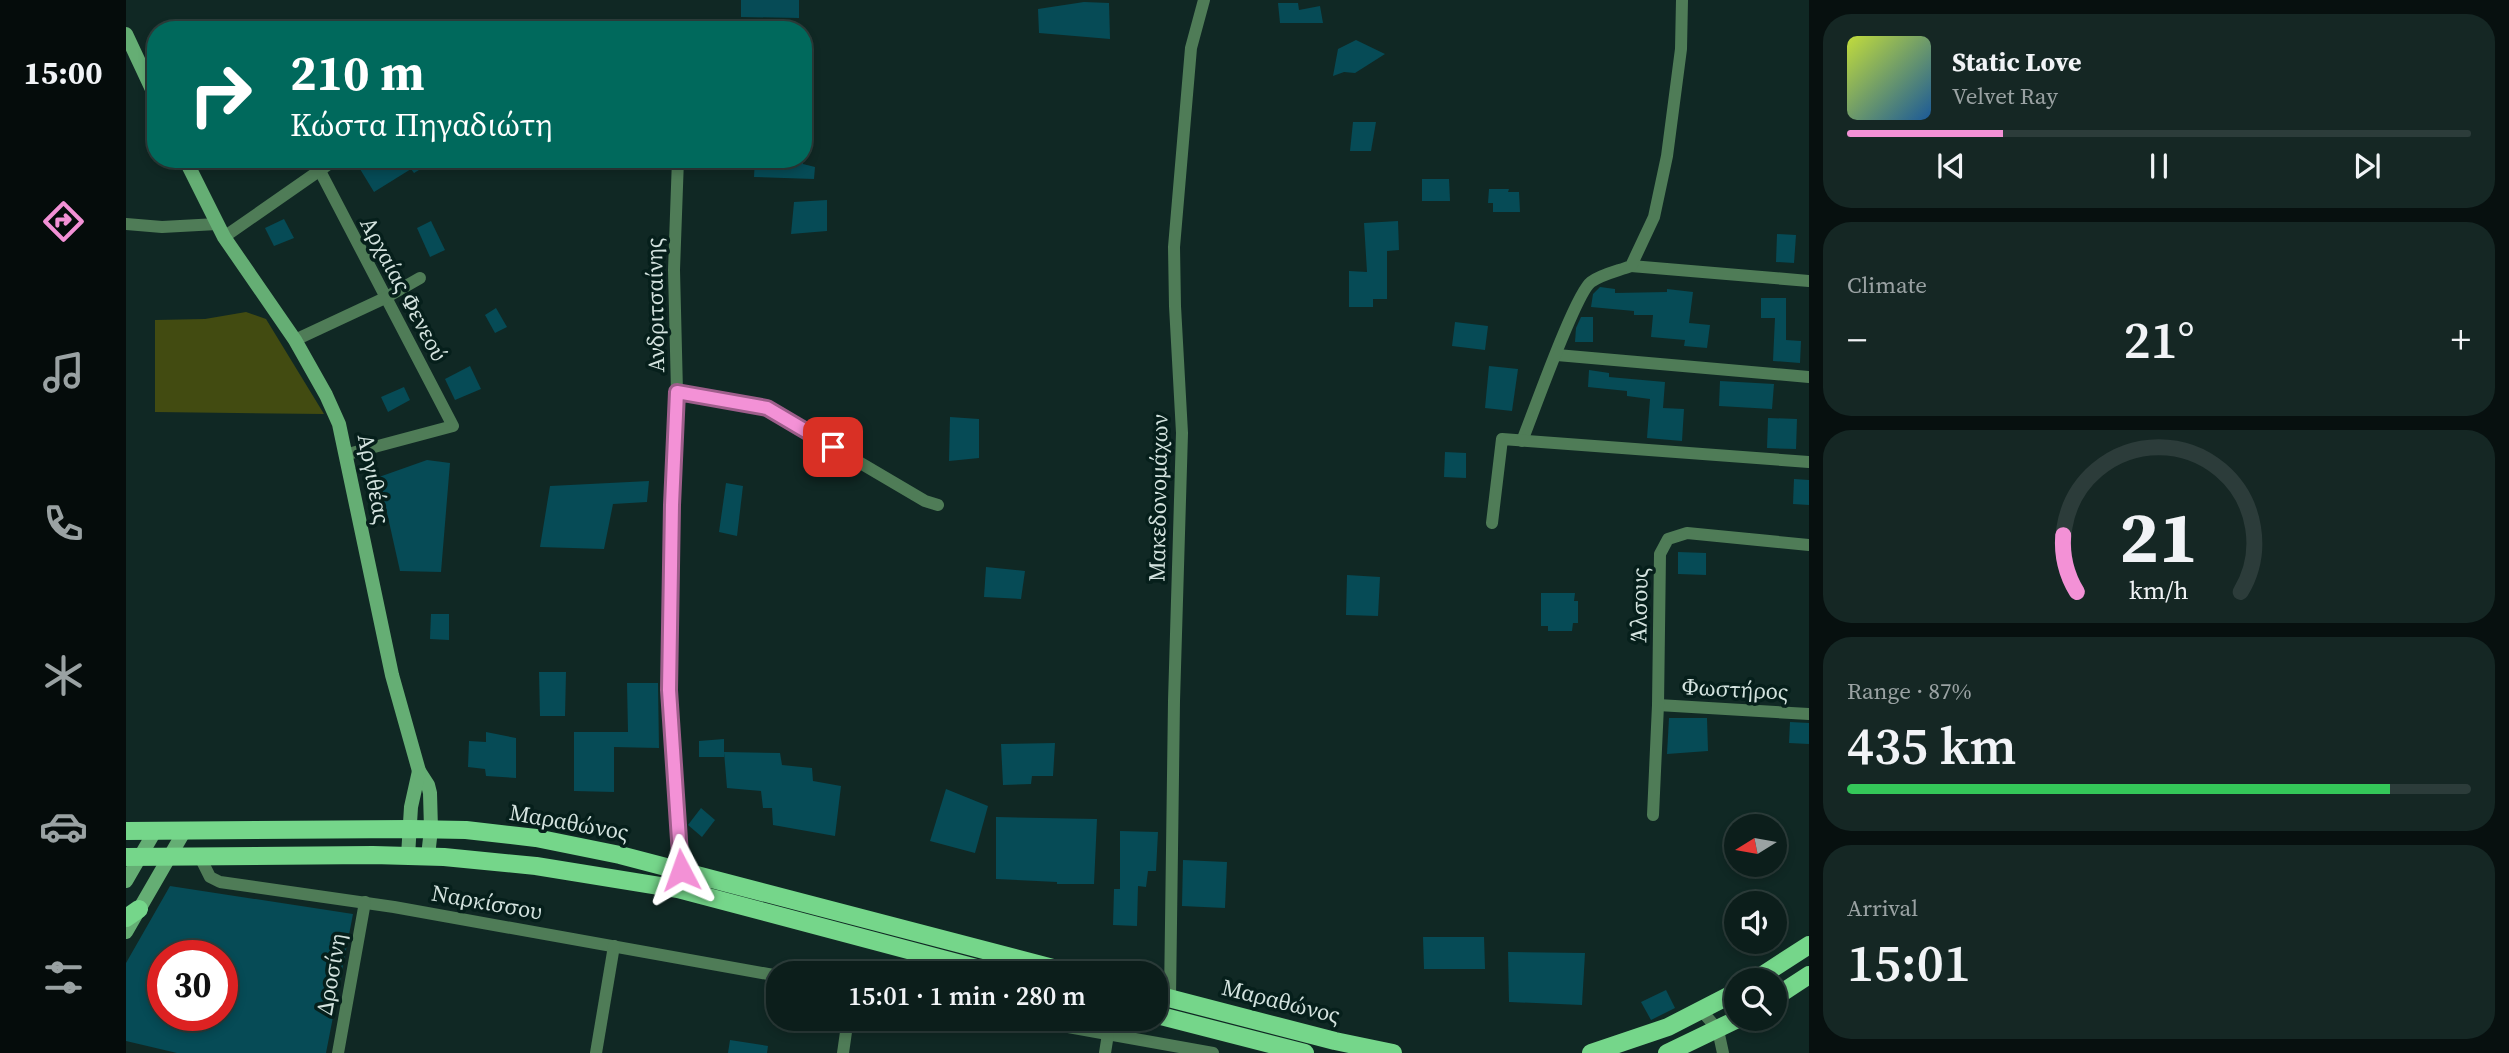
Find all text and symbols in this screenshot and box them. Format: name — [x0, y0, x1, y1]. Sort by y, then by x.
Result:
text: 210 m — [290, 39, 425, 106]
text: Static Love — [1952, 44, 2081, 80]
icon: right — [175, 49, 266, 140]
text: 15:00 — [24, 51, 102, 95]
text: Velvet Ray — [1952, 80, 2058, 112]
text: Κώστα Πηγαδιώτη — [290, 103, 553, 147]
icon: previous — [1932, 147, 1970, 185]
icon: pause — [2140, 147, 2178, 185]
icon: next — [2348, 147, 2386, 185]
icon: directions — [39, 197, 88, 246]
street label: Αρχαίας Φενεού — [353, 211, 455, 367]
street label: Ανδριτσαίνης — [638, 237, 672, 373]
text: Climate — [1847, 269, 1927, 301]
text: 21° — [2123, 304, 2195, 375]
text: − — [1847, 314, 1867, 366]
text: + — [2451, 314, 2471, 366]
icon: music — [39, 348, 88, 397]
street label: Μακεδονομάχων — [1141, 414, 1175, 582]
pin — [803, 417, 863, 477]
icon: arrive — [814, 428, 852, 466]
street label: Αργιθέας — [350, 431, 398, 527]
text: 21 — [2120, 488, 2198, 587]
icon: phone — [39, 499, 88, 548]
street label: Άλσους — [1622, 567, 1656, 643]
text: km/h — [2129, 573, 2189, 607]
icon: climate — [39, 651, 88, 700]
street label: Φωστήρος — [1681, 670, 1789, 708]
text: Range · 87% — [1847, 675, 1972, 707]
text: 435 km — [1847, 710, 2016, 781]
street label: Μαραθώνος — [507, 796, 631, 848]
icon: car — [39, 802, 88, 851]
north arrow — [1724, 814, 1787, 877]
map controls — [1724, 814, 1787, 1031]
position arrow — [644, 833, 718, 907]
street label: Ναρκίσσου — [429, 877, 545, 927]
button: sound — [1724, 891, 1787, 954]
text: Arrival — [1847, 892, 1918, 924]
text: 15:01 — [1847, 927, 1971, 998]
street label: Δροσίνη — [308, 931, 354, 1017]
speed limit sign: 30 — [147, 940, 238, 1031]
icon: filters — [39, 953, 88, 1002]
button: search — [1724, 968, 1787, 1031]
street label: Μαραθώνος — [1219, 971, 1343, 1031]
text: 15:01 · 1 min · 280 m — [848, 978, 1086, 1014]

